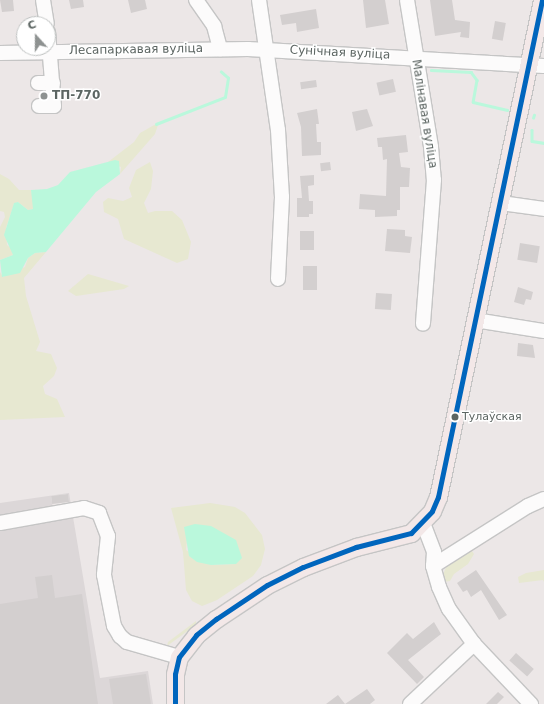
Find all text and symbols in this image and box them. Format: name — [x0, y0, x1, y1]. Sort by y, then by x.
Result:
north arrow — [16, 16, 56, 56]
text: С — [26, 18, 38, 33]
street label: Лесапаркавая вуліца — [69, 42, 203, 58]
street label: Сунічная вуліца — [289, 43, 391, 63]
street label: Малінавая вуліца — [408, 59, 440, 169]
place label: ТП-770 — [52, 89, 100, 103]
marker: ТП-770 — [39, 91, 49, 101]
place label: Тулаўская — [462, 410, 522, 424]
marker: Тулаўская — [450, 412, 460, 422]

